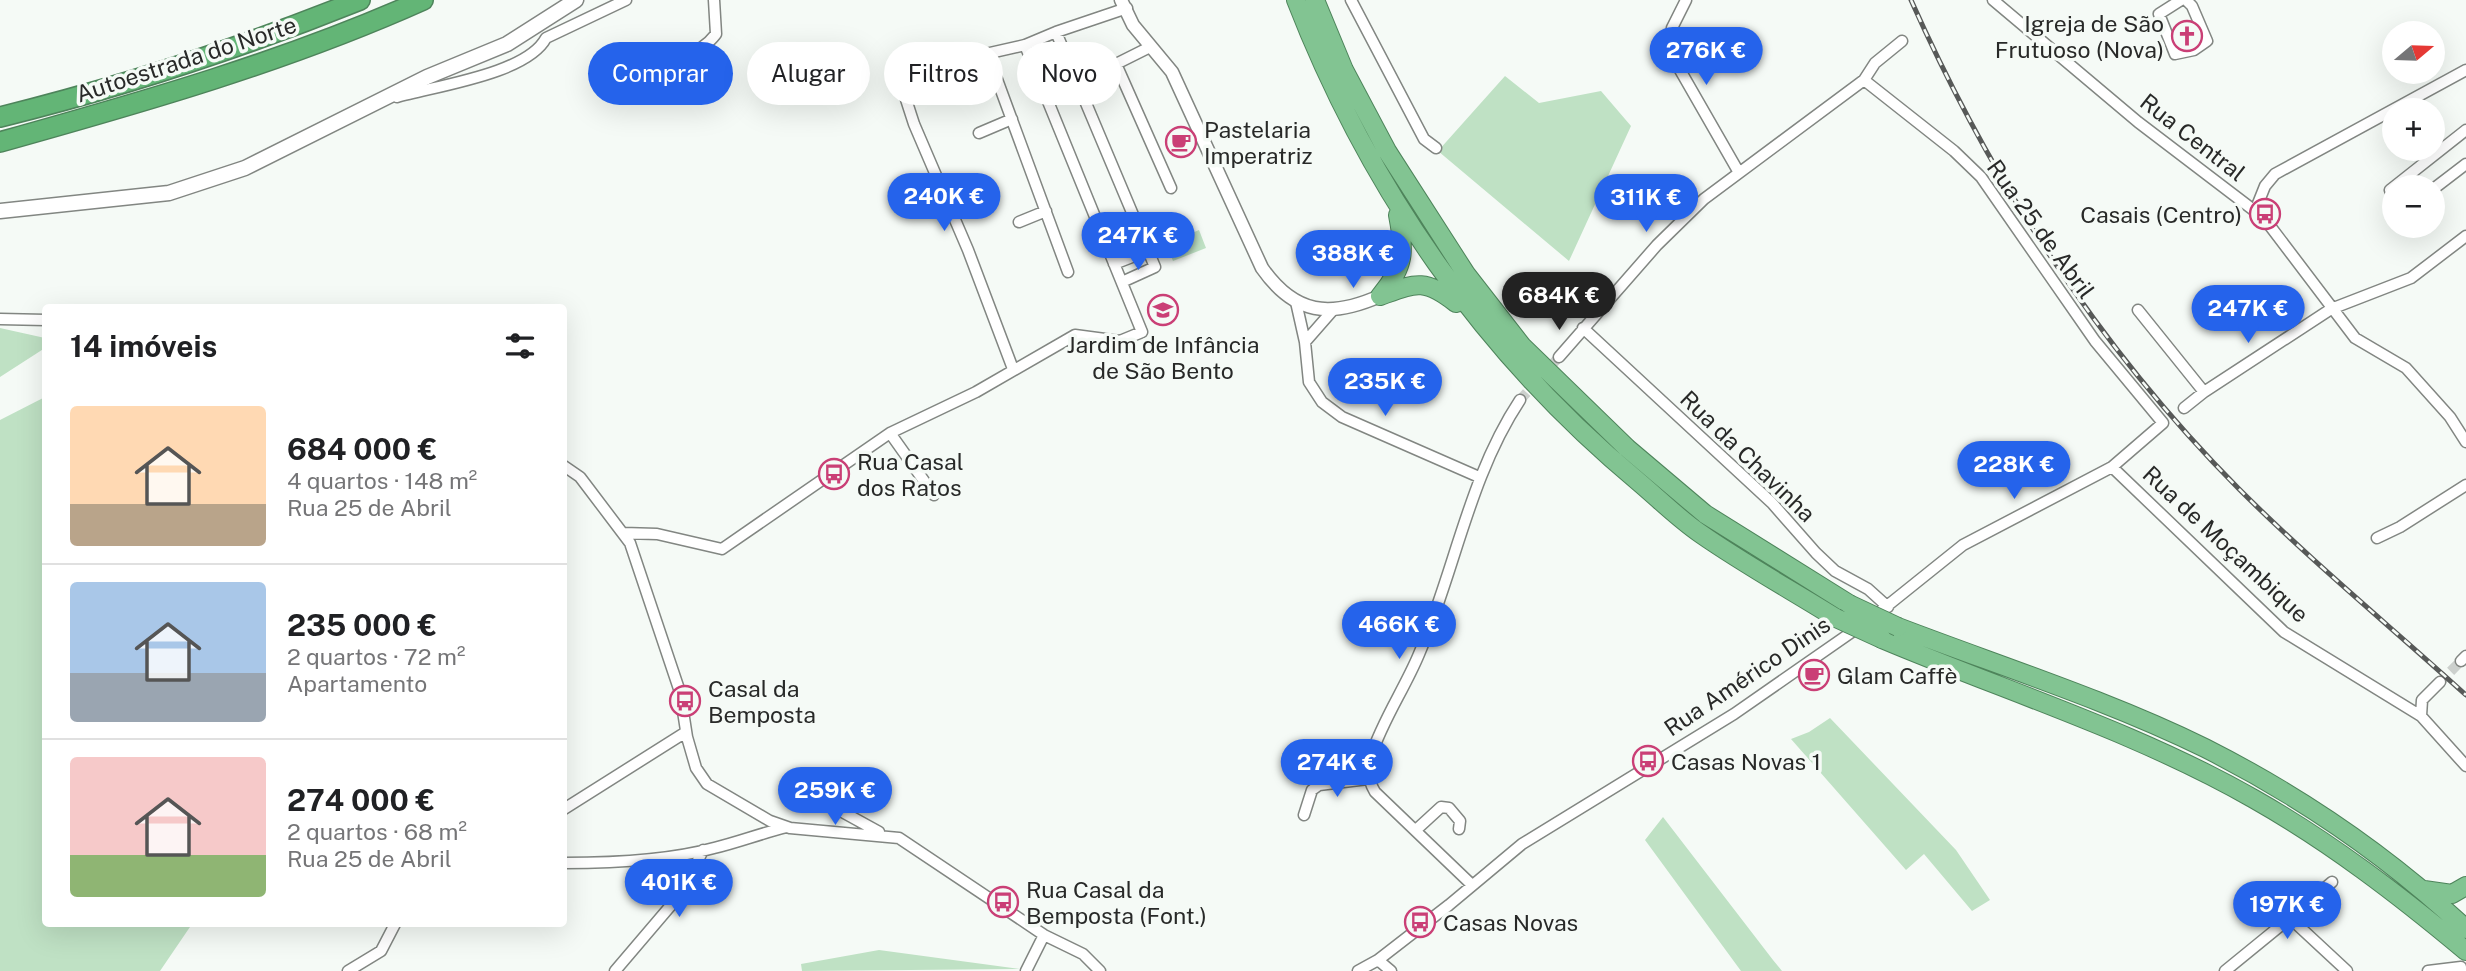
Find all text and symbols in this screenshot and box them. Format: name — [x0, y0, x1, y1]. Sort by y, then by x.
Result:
place label: Igreja de São Frutuoso (Nova) — [1995, 10, 2164, 63]
street label: Autoestrada do Norte — [72, 11, 300, 107]
church icon: Igreja de São Frutuoso (Nova) — [2170, 19, 2204, 53]
north arrow — [2382, 21, 2445, 84]
map controls — [2382, 21, 2445, 238]
pin: 276K € — [1649, 28, 1763, 87]
text: 276K € — [1666, 36, 1746, 63]
chip: Comprar — [588, 42, 733, 105]
chip: Alugar — [747, 42, 870, 105]
chip: Filtros — [884, 42, 1003, 105]
chip: Novo — [1017, 42, 1121, 105]
street label: Rua Central — [2135, 88, 2251, 186]
button: + — [2382, 98, 2445, 161]
place label: Pastelaria Imperatriz — [1204, 116, 1313, 169]
cafe icon: Pastelaria Imperatriz — [1164, 125, 1198, 159]
street label: Rua 25 de Abril — [1982, 154, 2100, 304]
pin: 240K € — [887, 174, 1001, 233]
pin: 311K € — [1589, 174, 1703, 234]
button: − — [2382, 175, 2445, 238]
text: 240K € — [903, 182, 985, 209]
text: 311K € — [1610, 183, 1682, 210]
bus stop icon: Casais (Centro) — [2248, 197, 2282, 231]
place label: Casais (Centro) — [2080, 201, 2242, 228]
pin: 247K € — [1081, 212, 1195, 272]
text: 247K € — [1098, 221, 1178, 248]
pin: 388K € — [1296, 230, 1410, 290]
text: 388K € — [1312, 239, 1394, 266]
pin: 684K € — [1502, 272, 1616, 332]
text: 684K € — [1518, 281, 1600, 308]
pin: 247K € — [2191, 286, 2305, 345]
school or university icon: Jardim de Infância de São Bento — [1146, 293, 1180, 327]
text: 247K € — [2208, 294, 2288, 321]
icon: filters — [501, 327, 539, 365]
text: 14 imóveis — [70, 328, 217, 364]
place label: Jardim de Infância de São Bento — [1067, 331, 1259, 384]
pin: 235K € — [1328, 358, 1442, 418]
text: 235K € — [1344, 367, 1426, 394]
street label: Rua da Chavinha — [1675, 385, 1821, 527]
text: 684 000 € — [287, 431, 437, 467]
icon: home — [126, 434, 210, 518]
pin: 228K € — [1957, 442, 2071, 501]
place label: Rua Casal dos Ratos — [857, 448, 964, 501]
text: 228K € — [1973, 450, 2055, 477]
bus stop icon: Rua Casal dos Ratos — [817, 457, 851, 491]
street label: Rua de Moçambique — [2138, 460, 2314, 628]
text: 4 quartos · 148 m² — [287, 467, 477, 494]
text: Rua 25 de Abril — [287, 494, 452, 521]
pin: 466K € — [1342, 602, 1456, 661]
text: 235 000 € — [287, 607, 437, 643]
icon: home — [126, 610, 210, 694]
text: 466K € — [1358, 610, 1440, 637]
street label: Rua Américo Dinis — [1659, 611, 1835, 741]
text: 2 quartos · 72 m² — [287, 643, 465, 670]
cafe icon: Glam Caffè — [1797, 658, 1831, 692]
place label: Glam Caffè — [1837, 662, 1957, 689]
text: Apartamento — [287, 670, 427, 697]
place label: Casal da Bemposta — [708, 675, 816, 728]
bus stop icon: Casal da Bemposta — [668, 684, 702, 718]
pin: 274K € — [1280, 740, 1394, 799]
bus stop icon: Casas Novas 1 — [1631, 744, 1665, 778]
text: 274K € — [1297, 748, 1377, 775]
place label: Casas Novas 1 — [1671, 748, 1821, 775]
pin: 259K € — [778, 768, 892, 827]
text: 259K € — [794, 776, 876, 803]
text: 274 000 € — [287, 782, 435, 818]
icon: home — [126, 785, 210, 869]
text: 2 quartos · 68 m² — [287, 818, 467, 845]
text: Rua 25 de Abril — [287, 845, 452, 872]
pin: 401K € — [622, 860, 736, 919]
text: 401K € — [641, 868, 717, 895]
place label: Rua Casal da Bemposta (Font.) — [1026, 876, 1207, 929]
pin: 197K € — [2230, 881, 2344, 941]
bus stop icon: Rua Casal da Bemposta (Font.) — [986, 885, 1020, 919]
text: 197K € — [2249, 890, 2325, 917]
bus stop icon: Casas Novas — [1403, 905, 1437, 939]
place label: Casas Novas — [1443, 909, 1578, 936]

